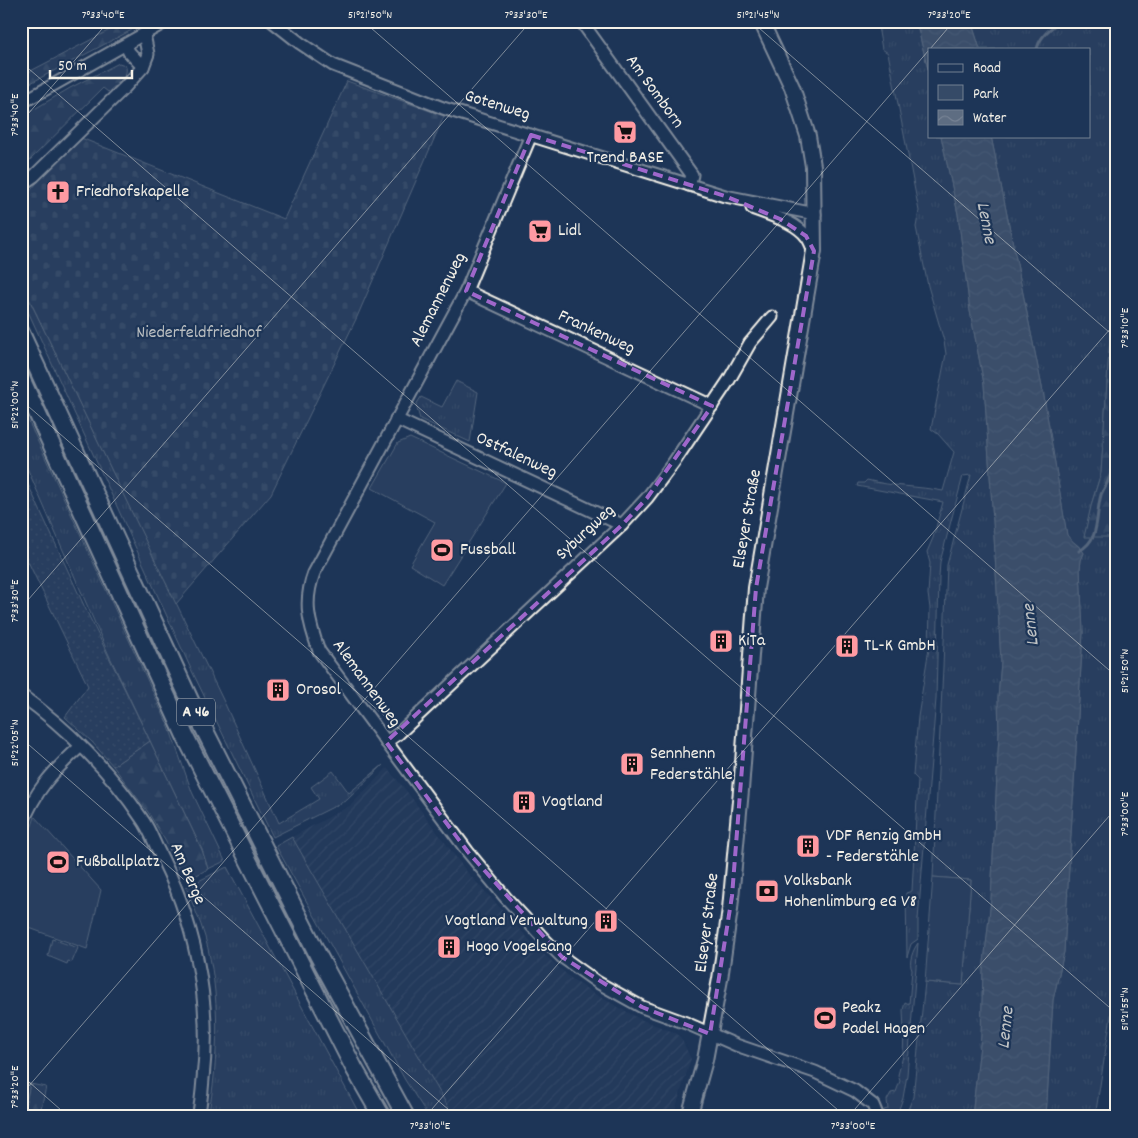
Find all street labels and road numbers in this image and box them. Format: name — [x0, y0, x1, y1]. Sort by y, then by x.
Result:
street label: Am Somborn — [619, 50, 689, 134]
street label: Gotenweg — [461, 84, 533, 128]
street label: Alemannenweg — [404, 248, 474, 352]
street label: Frankenweg — [553, 304, 639, 362]
street label: Ostfalenweg — [471, 426, 561, 486]
street label: Elseyer Straße — [727, 467, 769, 570]
street label: Syburgweg — [551, 499, 621, 567]
street label: Alemannenweg — [326, 635, 406, 733]
road number: A 46 — [177, 699, 215, 726]
street label: Am Berge — [163, 839, 211, 909]
street label: Elseyer Straße — [689, 872, 727, 974]

